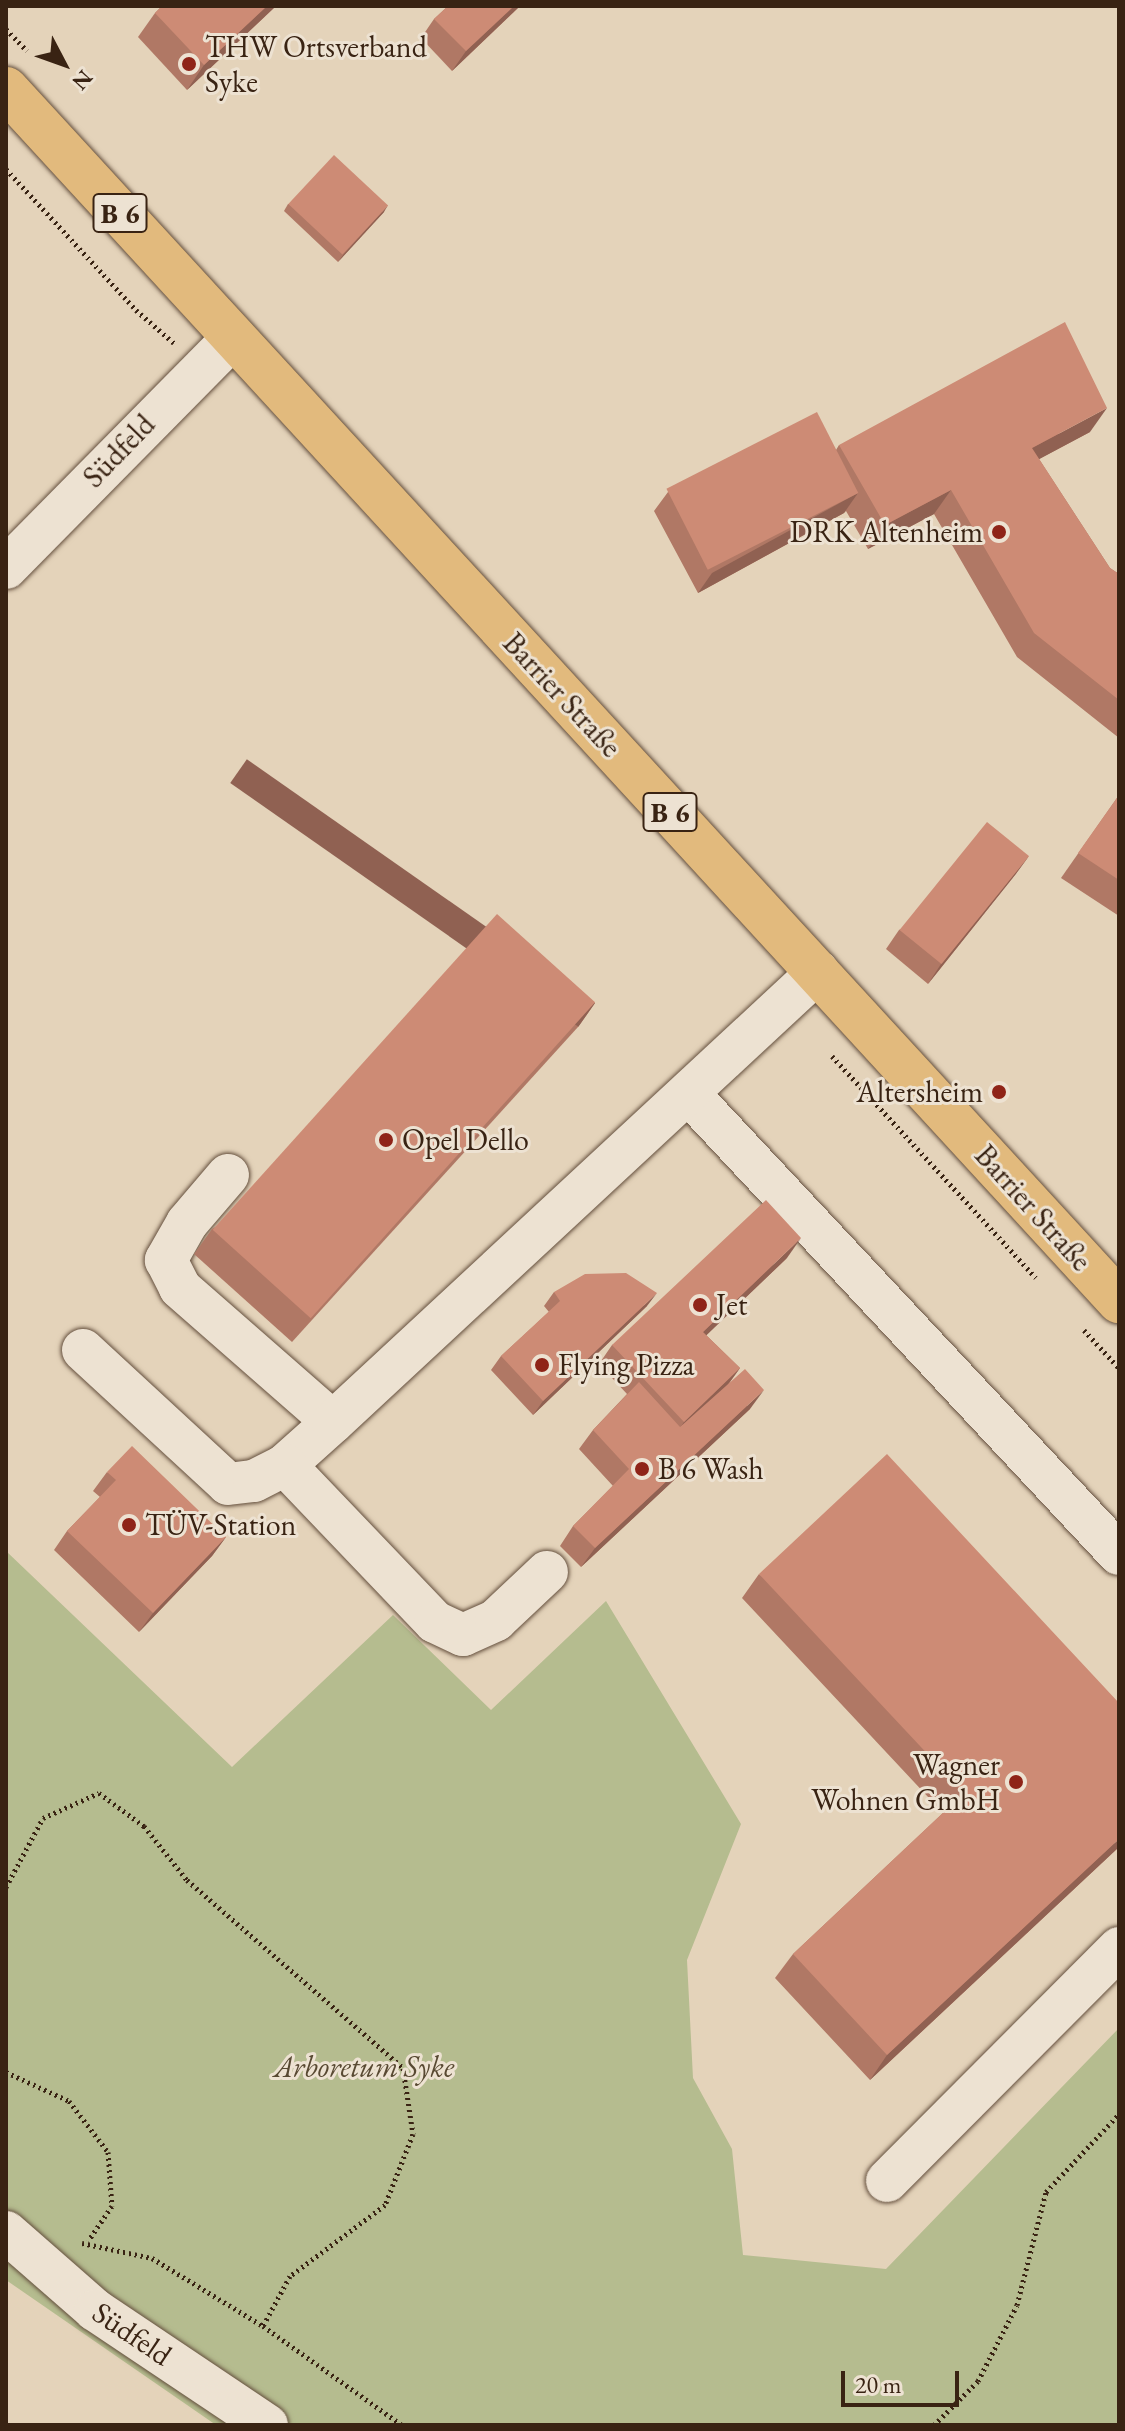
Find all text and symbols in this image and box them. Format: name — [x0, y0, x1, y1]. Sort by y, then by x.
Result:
north arrow — [24, 24, 104, 104]
place label: THW Ortsverband Syke — [205, 29, 427, 100]
marker: THW Ortsverband Syke — [180, 55, 198, 73]
text: N — [66, 64, 99, 96]
road number: B 6 — [92, 189, 148, 237]
street label: Südfeld — [76, 407, 162, 495]
place label: DRK Altenheim — [790, 514, 983, 550]
marker: DRK Altenheim — [990, 523, 1008, 541]
street label: Barrier Straße — [495, 625, 629, 765]
road number: B 6 — [642, 788, 698, 836]
place label: Altersheim — [856, 1074, 983, 1110]
marker: Altersheim — [990, 1083, 1008, 1101]
place label: Opel Dello — [402, 1122, 529, 1158]
marker: Opel Dello — [377, 1131, 395, 1149]
street label: Barrier Straße — [967, 1138, 1099, 1278]
place label: Jet — [716, 1287, 747, 1323]
marker: Jet — [691, 1296, 709, 1314]
place label: Flying Pizza — [558, 1347, 694, 1383]
marker: Flying Pizza — [533, 1356, 551, 1374]
place label: B 6 Wash — [658, 1451, 764, 1487]
marker: B 6 Wash — [633, 1460, 651, 1478]
place label: TÜV-Station — [145, 1507, 296, 1543]
marker: TÜV-Station — [120, 1516, 138, 1534]
place label: Wagner Wohnen GmbH — [811, 1747, 1000, 1818]
marker: Wagner Wohnen GmbH — [1007, 1773, 1025, 1791]
park label: Arboretum Syke — [274, 2049, 454, 2085]
street label: Südfeld — [86, 2295, 178, 2373]
scale bar — [845, 2355, 963, 2405]
text: 20 m — [855, 2369, 902, 2400]

